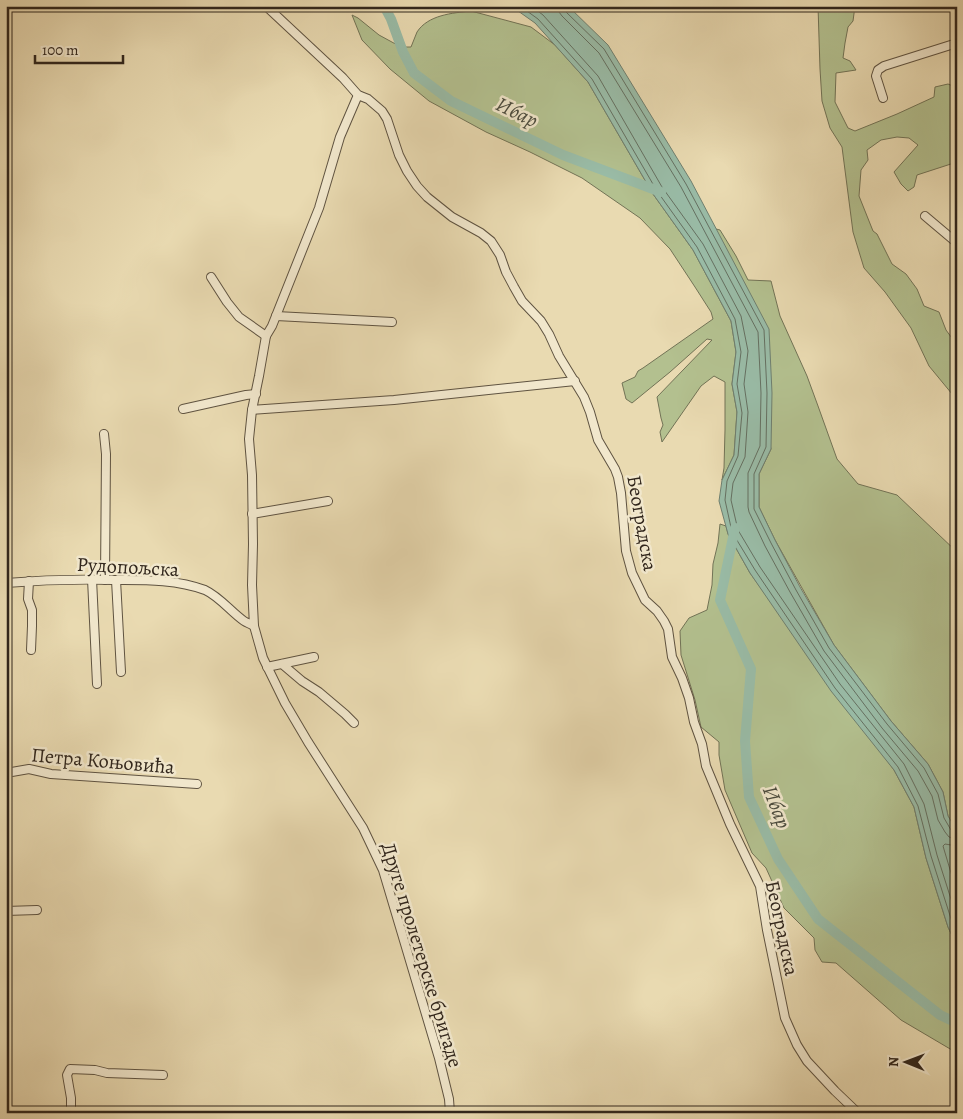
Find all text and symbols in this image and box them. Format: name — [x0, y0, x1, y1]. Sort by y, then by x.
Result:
scale bar — [35, 32, 122, 64]
text: 100 m — [42, 40, 79, 60]
water label: Ибар — [491, 90, 543, 134]
street label: Београдска — [620, 473, 664, 574]
street label: Рудопољска — [76, 551, 181, 583]
street label: Петра Коњовића — [30, 741, 177, 781]
water label: Ибар — [756, 782, 798, 833]
street label: Друге пролетерске бригаде — [375, 839, 469, 1071]
street label: Београдска — [759, 878, 805, 979]
north arrow — [880, 1036, 930, 1086]
text: N — [884, 1057, 903, 1067]

